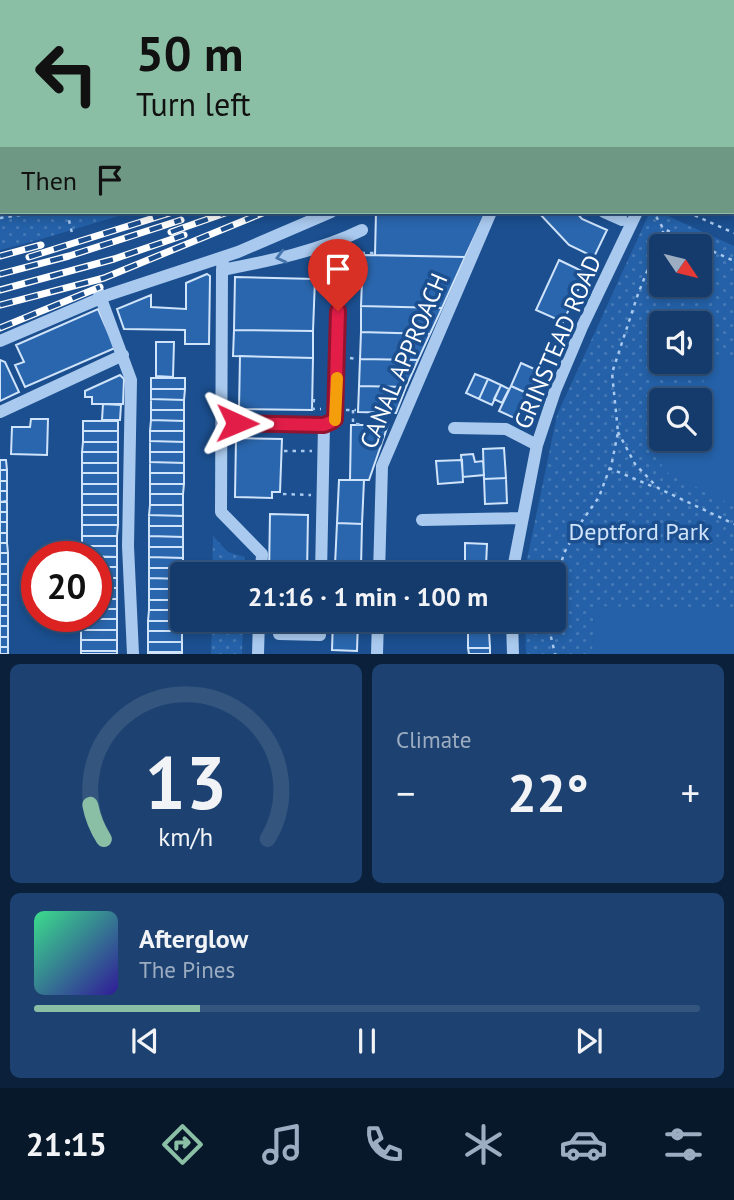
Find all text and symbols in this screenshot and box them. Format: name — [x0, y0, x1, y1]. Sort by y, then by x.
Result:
text: 50 m — [136, 21, 243, 85]
icon: left — [21, 28, 112, 119]
text: Turn left — [136, 83, 251, 125]
icon: arrive — [91, 161, 129, 199]
text: Then — [21, 164, 77, 197]
north arrow — [649, 234, 712, 298]
map controls — [649, 234, 712, 451]
pin — [308, 239, 368, 311]
one-way arrow — [275, 249, 287, 263]
icon: arrive — [319, 250, 357, 288]
street label: GRINSTEAD ROAD — [507, 250, 608, 433]
street label: CANAL APPROACH — [353, 268, 454, 453]
button: sound — [649, 311, 712, 374]
position arrow — [200, 386, 274, 460]
button: search — [649, 388, 712, 451]
park label: Deptford Park — [569, 516, 710, 547]
speed limit sign: 20 — [21, 541, 112, 632]
text: 21:16 · 1 min · 100 m — [248, 580, 488, 613]
text: Climate — [396, 725, 471, 754]
text: 13 — [145, 736, 227, 830]
text: 22° — [507, 759, 589, 826]
text: − — [396, 768, 415, 817]
text: + — [681, 768, 700, 817]
text: km/h — [159, 821, 213, 853]
text: Afterglow — [139, 922, 248, 955]
text: The Pines — [139, 955, 235, 984]
icon: previous — [126, 1022, 164, 1060]
icon: pause — [348, 1022, 386, 1060]
icon: next — [570, 1022, 608, 1060]
icon: directions — [158, 1120, 207, 1169]
icon: music — [258, 1120, 307, 1169]
icon: phone — [359, 1120, 408, 1169]
icon: climate — [459, 1120, 508, 1169]
icon: car — [559, 1120, 608, 1169]
icon: filters — [659, 1120, 708, 1169]
text: 21:15 — [26, 1123, 107, 1165]

